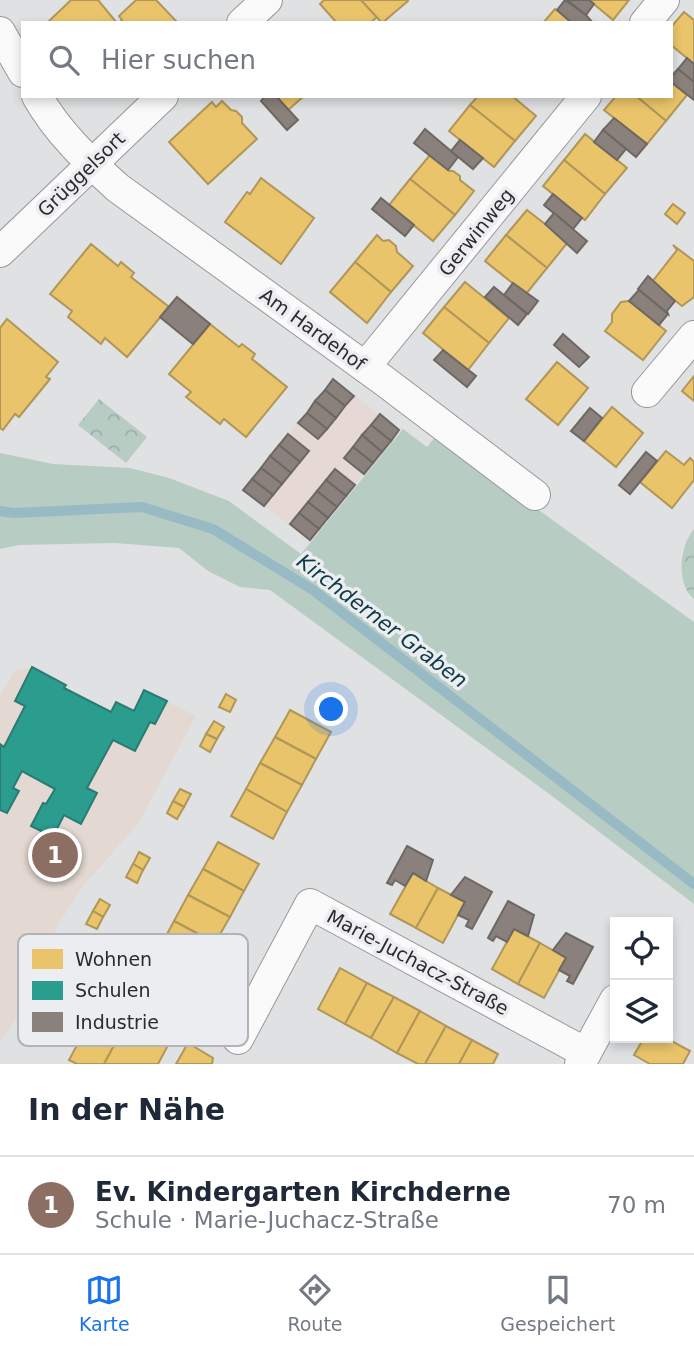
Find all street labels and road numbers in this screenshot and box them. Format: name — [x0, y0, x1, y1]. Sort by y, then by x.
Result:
street label: Grüggelsort — [33, 127, 129, 221]
street label: Gerwinweg — [434, 184, 518, 280]
street label: Am Hardehof — [256, 283, 371, 375]
street label: Marie-Juchacz-Straße — [323, 905, 513, 1019]

